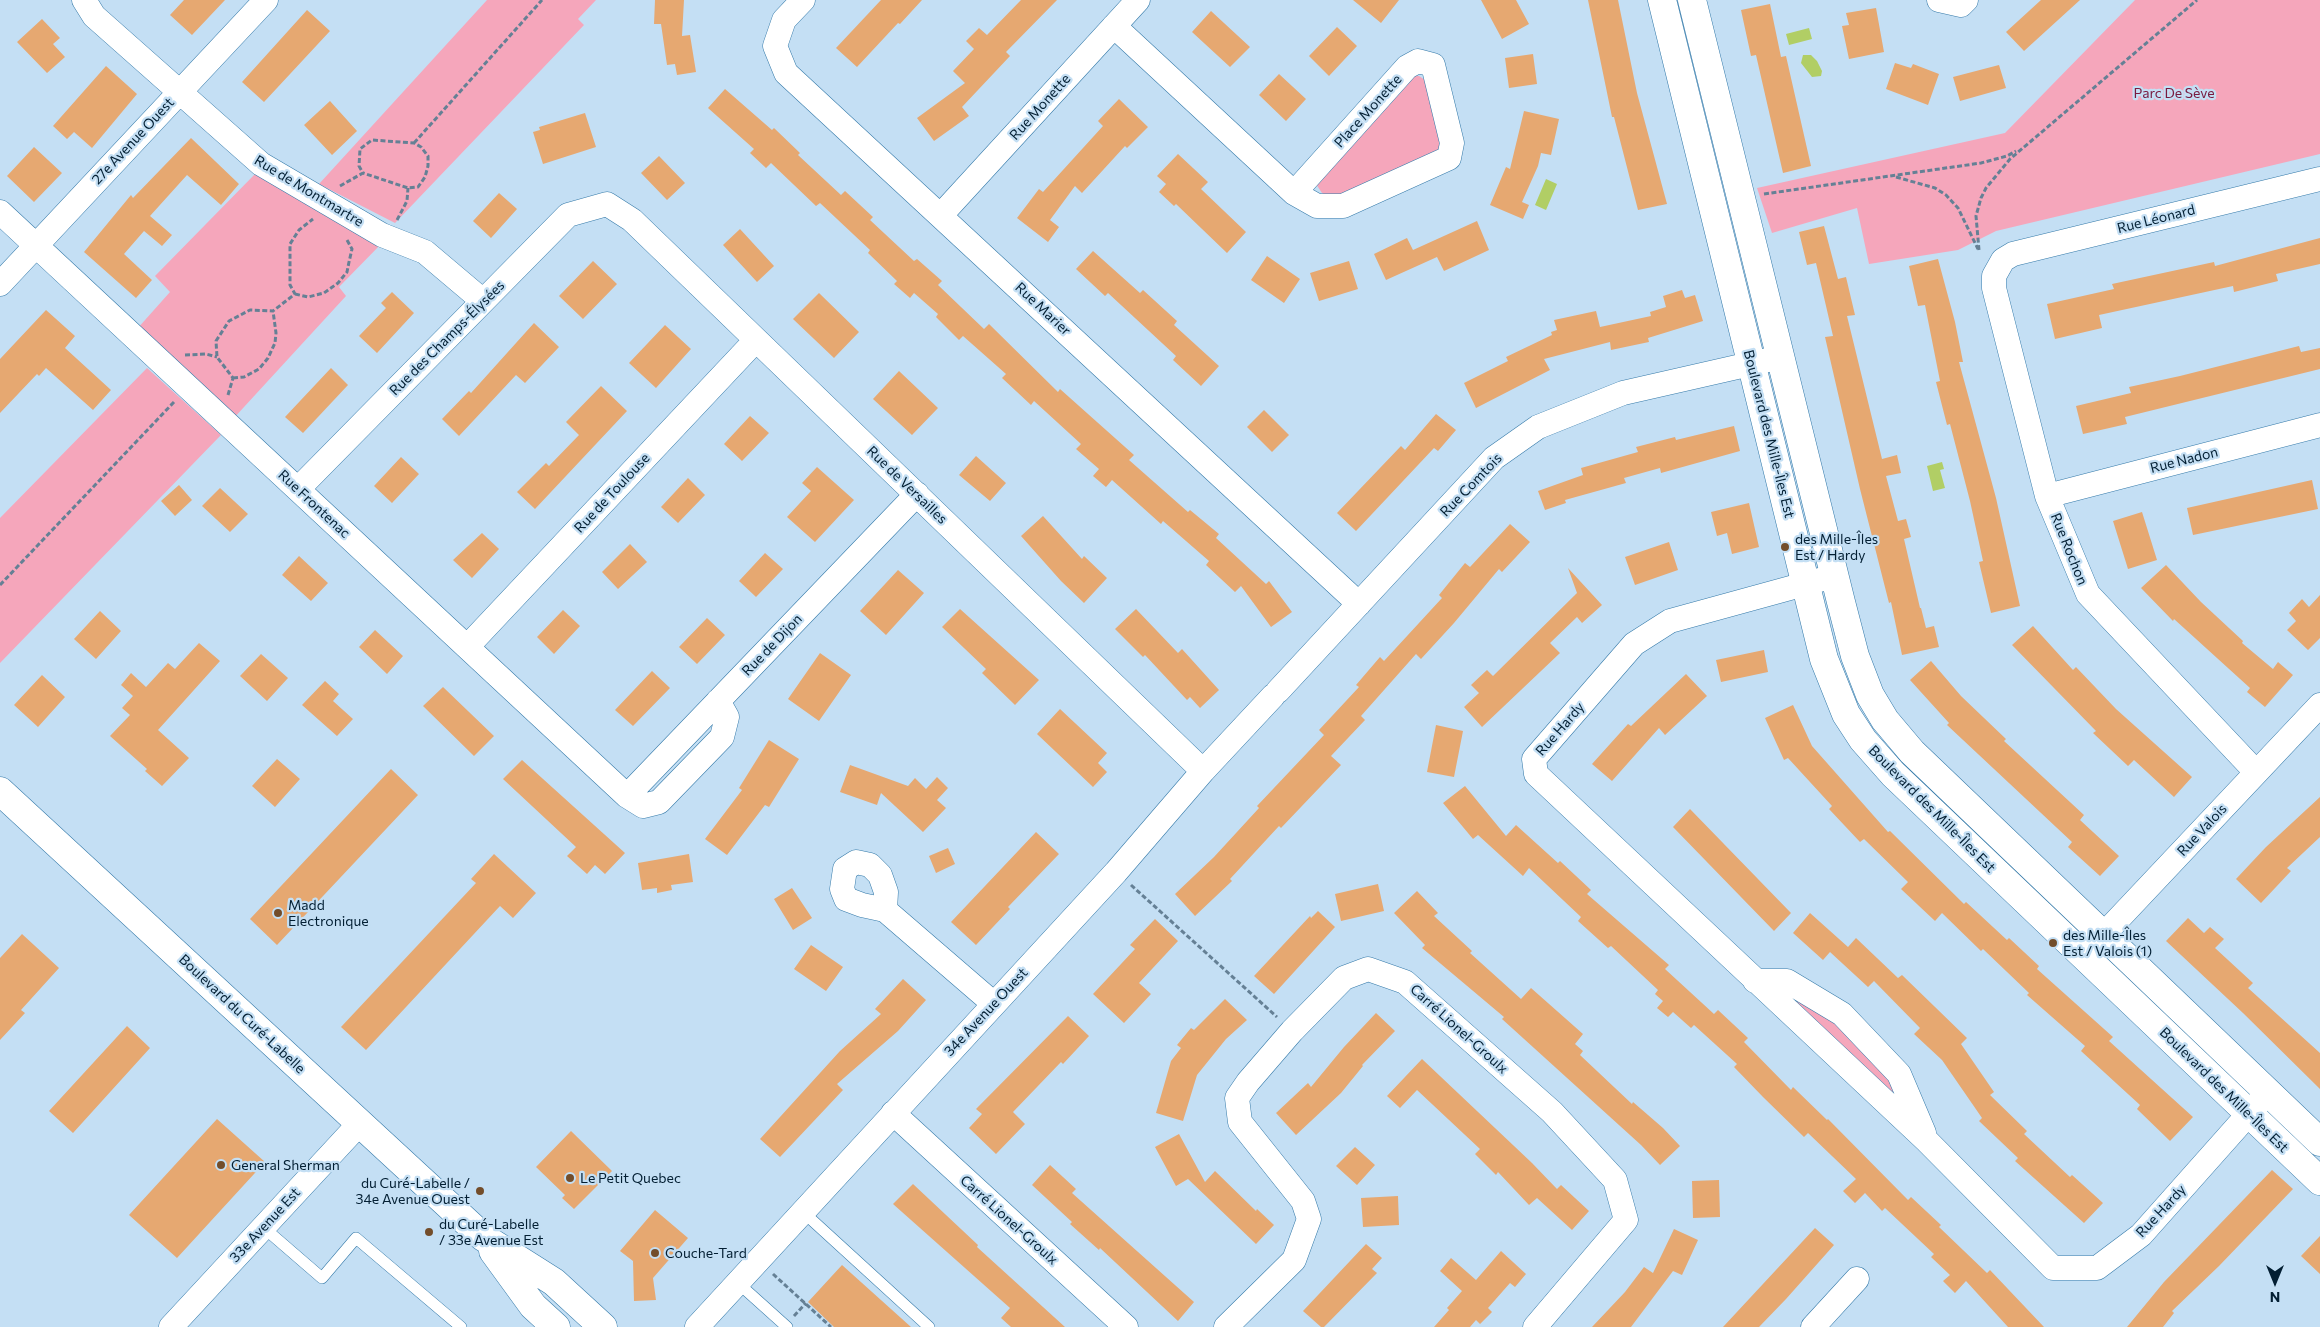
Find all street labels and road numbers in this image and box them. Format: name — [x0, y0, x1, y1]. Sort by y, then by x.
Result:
street label: Rue Monette — [1006, 71, 1074, 143]
street label: Place Monette — [1331, 71, 1405, 151]
street label: 27e Avenue Ouest — [88, 94, 178, 188]
street label: Rue de Montmartre — [251, 152, 367, 230]
street label: Rue Léonard — [2115, 201, 2197, 237]
street label: Rue des Champs-Élysées — [386, 277, 508, 399]
street label: Rue Marier — [1012, 279, 1074, 339]
street label: Boulevard des Mille-Îles Est — [1740, 348, 1798, 520]
street label: Rue de Versailles — [863, 443, 951, 527]
street label: Rue Nadon — [2148, 443, 2220, 477]
street label: Rue de Toulouse — [571, 450, 653, 536]
street label: Rue Comtois — [1437, 450, 1505, 520]
street label: Rue Frontenac — [275, 466, 353, 542]
street label: Rue Rochon — [2047, 511, 2091, 587]
street label: Rue de Dijon — [738, 611, 806, 679]
street label: Rue Hardy — [1532, 699, 1588, 759]
street label: Boulevard des Mille-Îles Est — [1865, 742, 1999, 876]
street label: Rue Valois — [2174, 800, 2230, 860]
street label: Boulevard du Curé-Labelle — [175, 951, 309, 1077]
street label: 34e Avenue Ouest — [941, 964, 1031, 1060]
street label: Carré Lionel-Groulx — [1407, 981, 1511, 1077]
street label: Boulevard des Mille-Îles Est — [2156, 1024, 2292, 1156]
street label: Carré Lionel-Groulx — [957, 1172, 1061, 1268]
street label: Rue Hardy — [2132, 1181, 2190, 1241]
street label: 33e Avenue Est — [226, 1184, 304, 1266]

